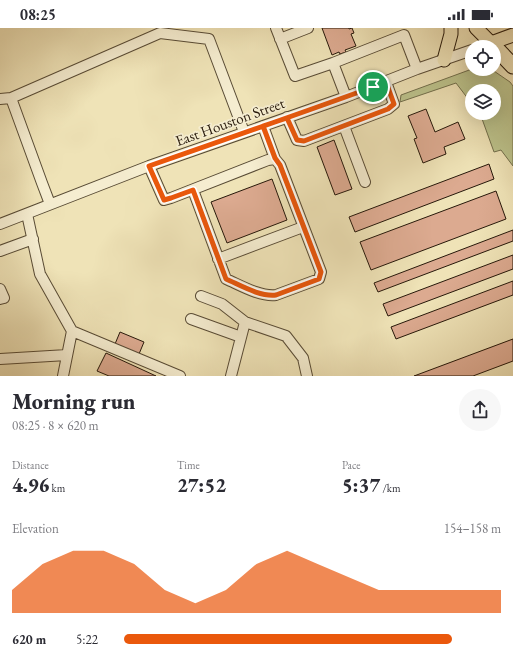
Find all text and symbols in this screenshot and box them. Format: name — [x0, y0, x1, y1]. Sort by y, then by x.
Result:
text: 08:25 — [20, 5, 56, 24]
map controls — [465, 40, 501, 120]
button: locate — [465, 40, 501, 76]
pin — [356, 70, 390, 104]
icon: arrive — [362, 76, 384, 98]
button: layers — [465, 84, 501, 120]
street label: East Houston Street — [173, 93, 287, 150]
text: Morning run — [12, 387, 136, 416]
button: share — [459, 389, 501, 431]
text: 08:25 · 8 × 620 m — [12, 417, 99, 434]
text: Distance — [12, 458, 49, 472]
text: Time — [177, 458, 200, 472]
text: Pace — [342, 458, 360, 472]
text: 4.96 — [12, 472, 49, 498]
text: 27:52 — [177, 472, 226, 498]
text: 5:37 — [342, 472, 380, 498]
text: km — [49, 481, 65, 495]
text: /km — [380, 481, 401, 495]
text: Elevation — [12, 520, 59, 537]
text: 154–158 m — [444, 520, 501, 537]
text: 620 m — [12, 631, 46, 648]
text: 5:22 — [76, 631, 98, 648]

